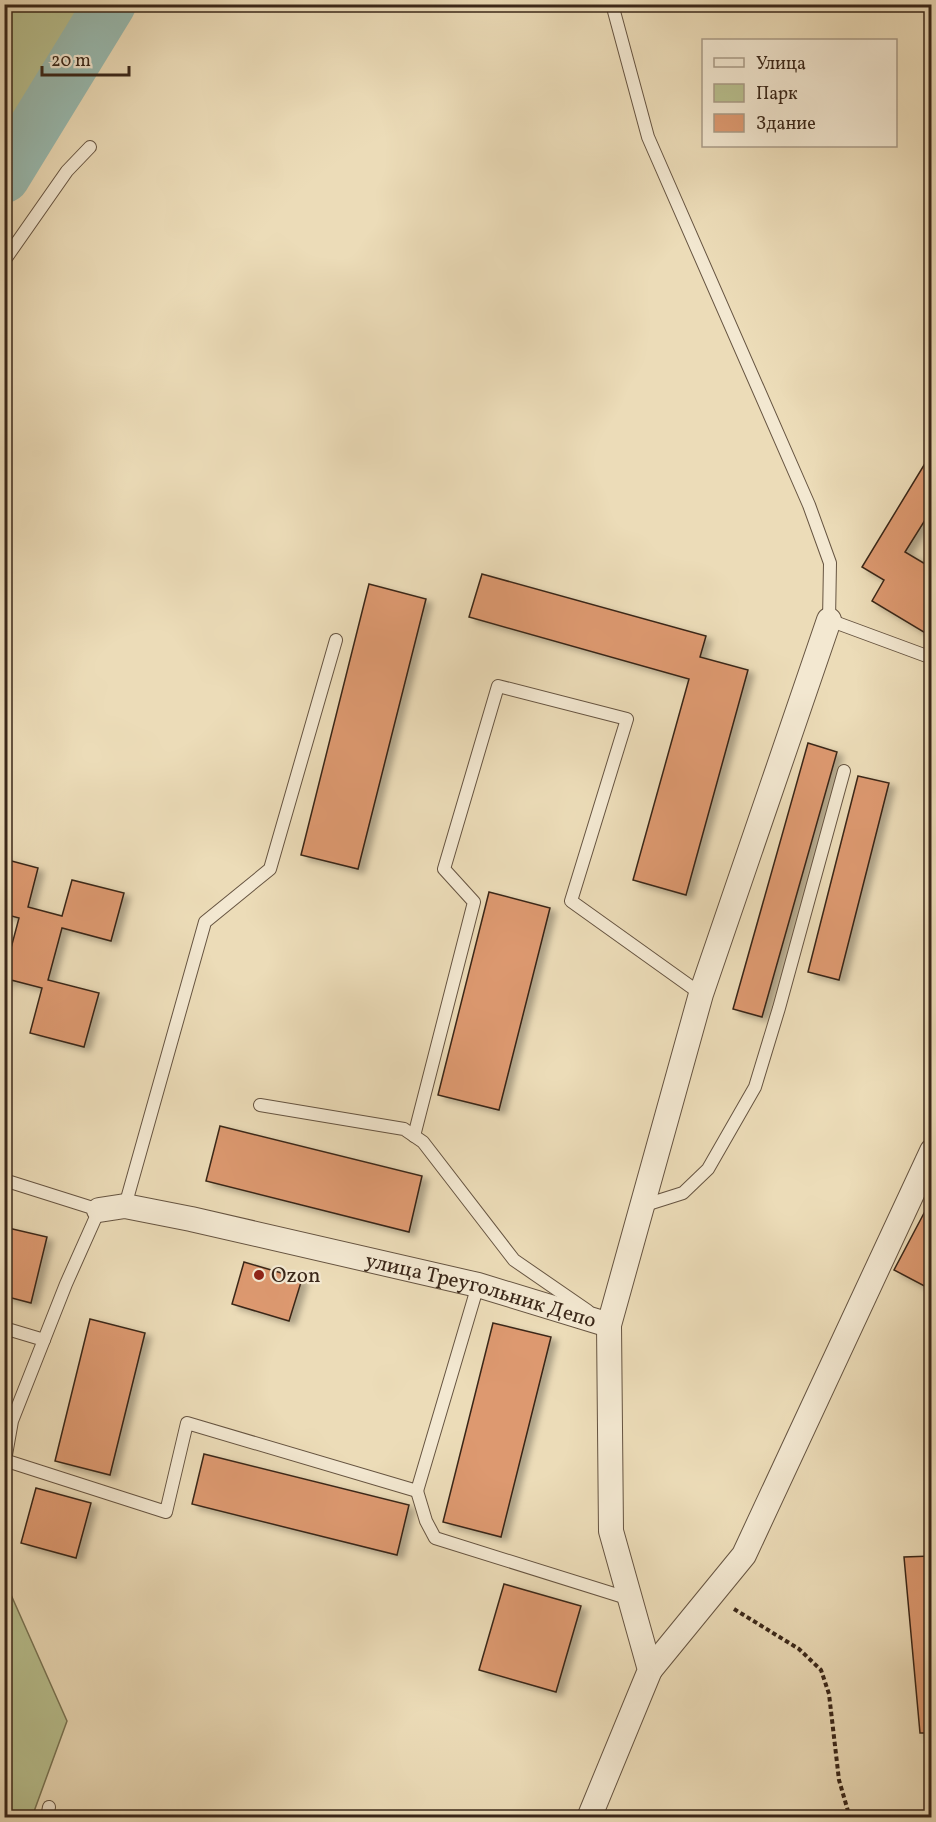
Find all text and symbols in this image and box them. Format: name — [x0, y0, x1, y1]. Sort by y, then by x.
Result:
scale bar — [42, 39, 129, 77]
legend — [702, 39, 897, 147]
text: 20 m — [51, 49, 91, 74]
text: Улица — [756, 52, 806, 77]
text: Парк — [756, 82, 798, 107]
text: Здание — [756, 112, 816, 137]
street label: улица Треугольник Депо — [362, 1247, 599, 1336]
place label: Ozon — [271, 1262, 321, 1291]
marker: Ozon — [252, 1268, 266, 1282]

